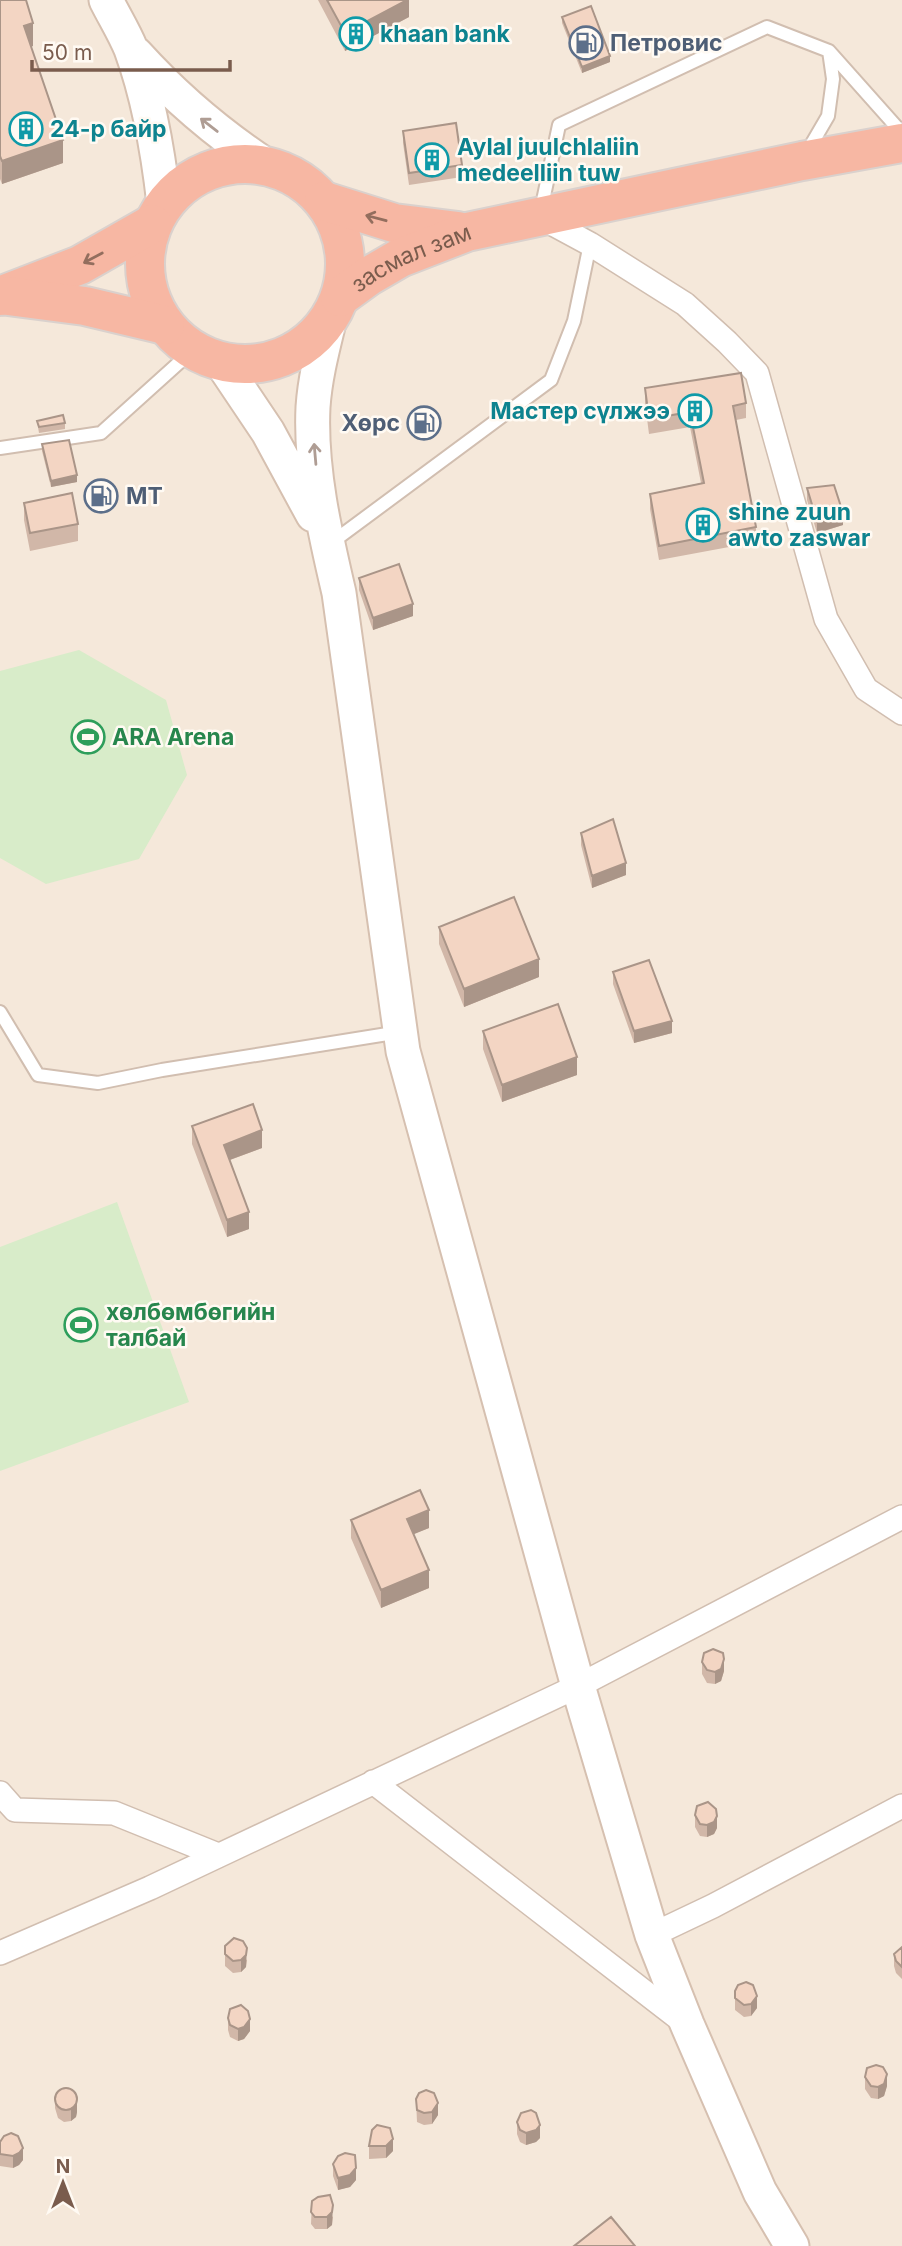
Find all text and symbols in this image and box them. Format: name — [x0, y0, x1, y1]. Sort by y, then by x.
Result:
building icon: khaan bank — [337, 15, 375, 53]
place label: khaan bank — [380, 20, 511, 48]
fuel station icon: Петровис — [567, 24, 605, 62]
scale bar — [32, 28, 229, 72]
place label: Петровис — [610, 29, 723, 57]
text: 50 m — [42, 40, 92, 65]
building icon: 24-р байр — [7, 110, 45, 148]
place label: 24-р байр — [50, 115, 167, 143]
one-way arrow — [200, 117, 218, 132]
place label: Aylal juulchlaliin medeelliin tuw — [457, 133, 639, 187]
building icon: Aylal juulchlaliin medeelliin tuw — [413, 141, 451, 179]
one-way arrow — [365, 211, 387, 224]
street label: засмал зам — [346, 218, 475, 298]
one-way arrow — [83, 252, 104, 265]
building icon: Мастер сүлжээ — [676, 392, 714, 430]
place label: Мастер сүлжээ — [490, 397, 670, 425]
fuel station icon: Хөрс — [405, 404, 443, 442]
place label: Хөрс — [342, 409, 400, 437]
one-way arrow — [308, 443, 321, 465]
fuel station icon: MT — [82, 477, 120, 515]
place label: MT — [126, 482, 163, 510]
place label: shine zuun awto zaswar — [728, 498, 870, 552]
building icon: shine zuun awto zaswar — [684, 506, 722, 544]
sports icon: ARA Arena — [69, 718, 107, 756]
place label: ARA Arena — [112, 723, 234, 751]
place label: хөлбөмбөгийн талбай — [106, 1298, 275, 1352]
sports icon: хөлбөмбөгийн талбай — [62, 1306, 100, 1344]
north arrow — [28, 2148, 98, 2218]
text: N — [56, 2155, 70, 2178]

